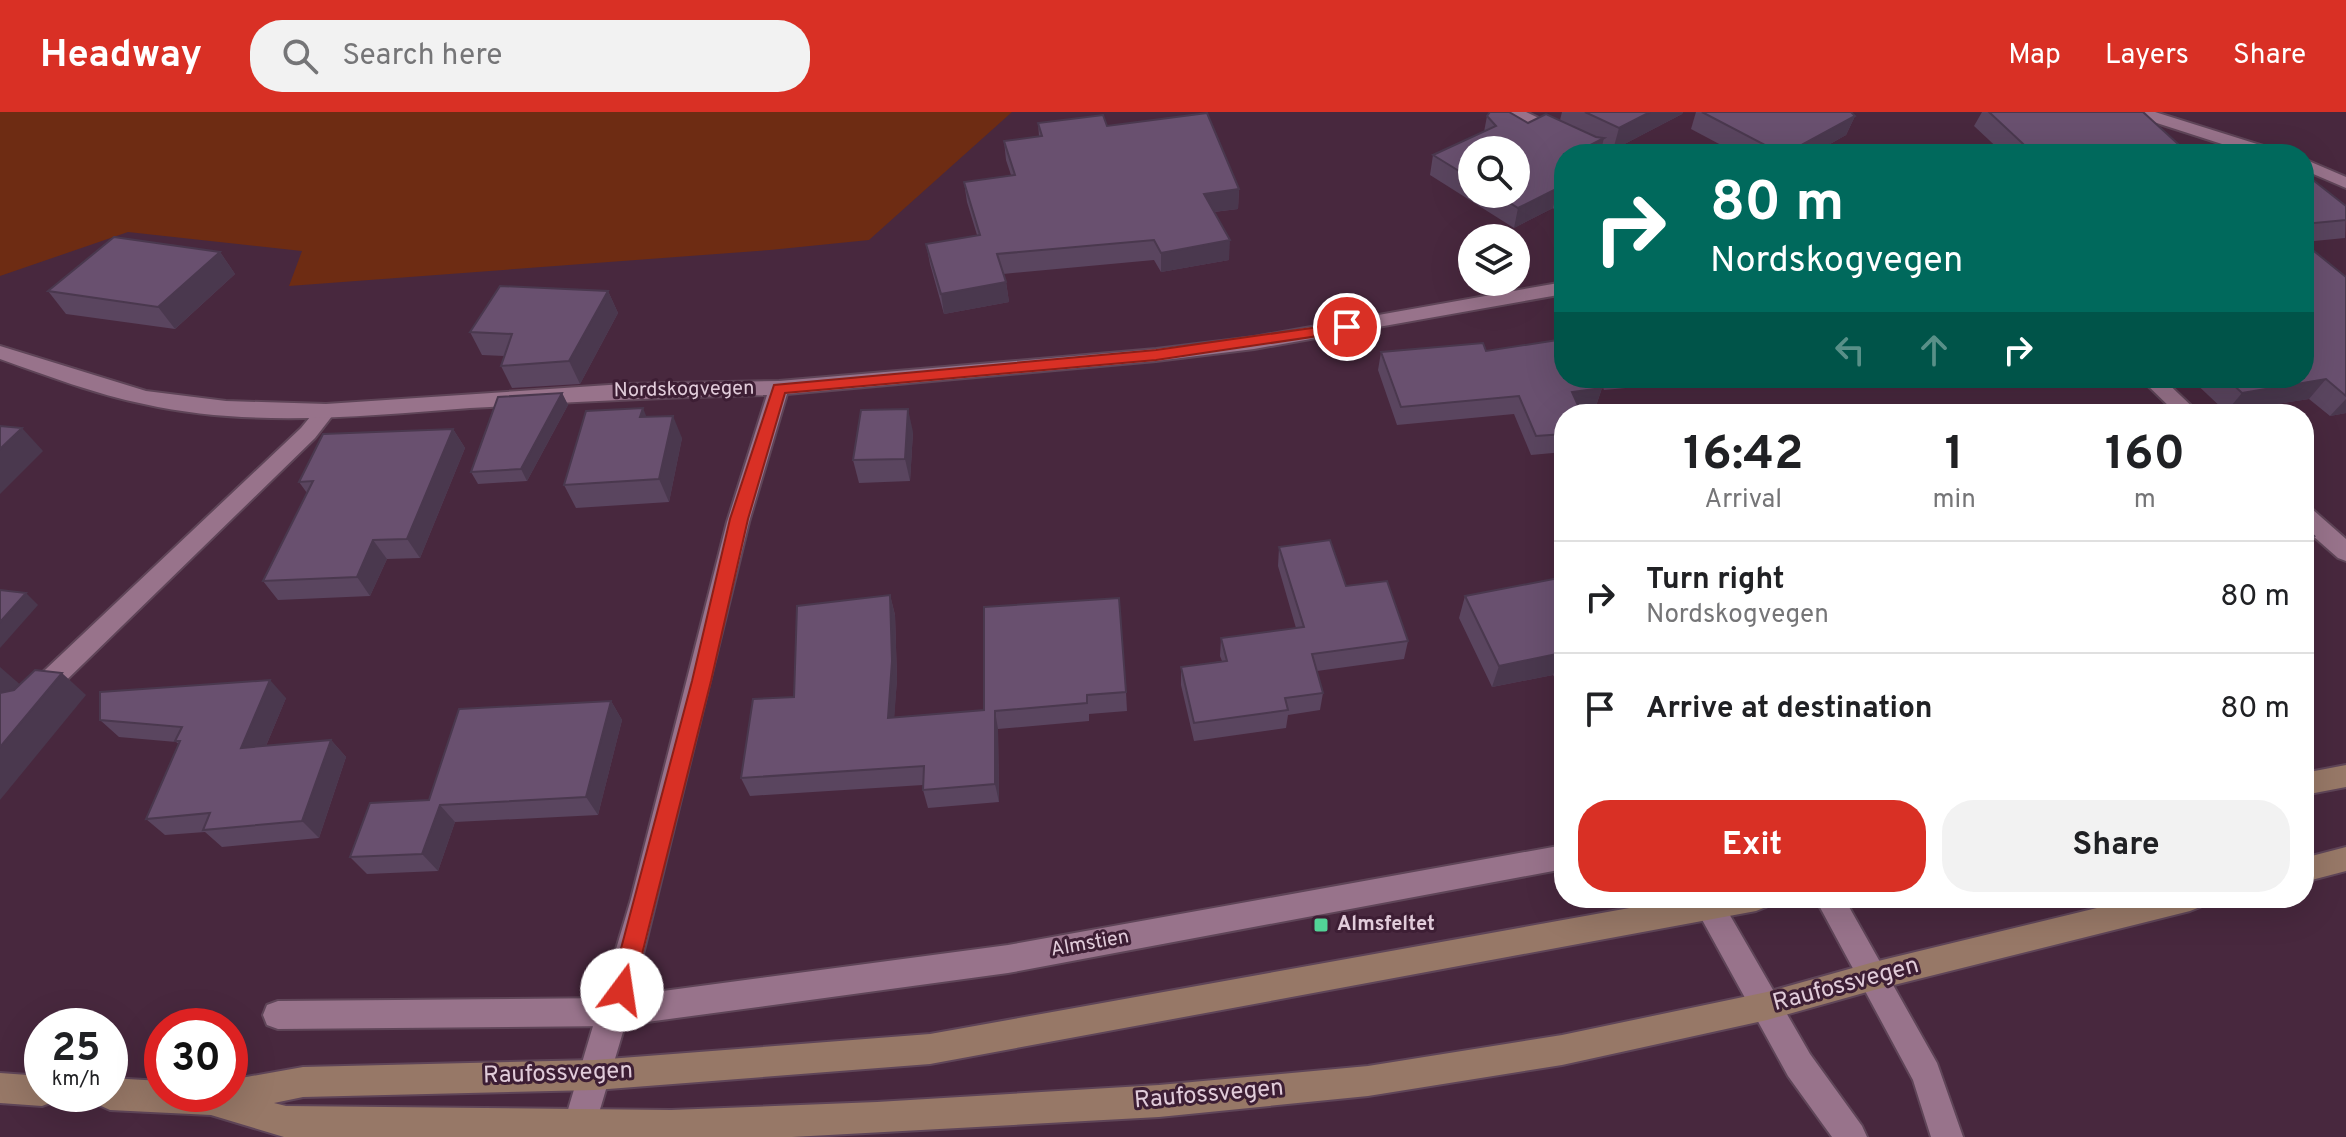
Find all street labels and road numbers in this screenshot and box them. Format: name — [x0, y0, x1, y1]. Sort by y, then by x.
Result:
street label: Nordskogvegen — [613, 376, 755, 404]
street label: Almstien — [1049, 924, 1131, 964]
street label: Raufossvegen — [1770, 951, 1922, 1019]
street label: Raufossvegen — [482, 1056, 634, 1092]
street label: Raufossvegen — [1133, 1074, 1285, 1116]

